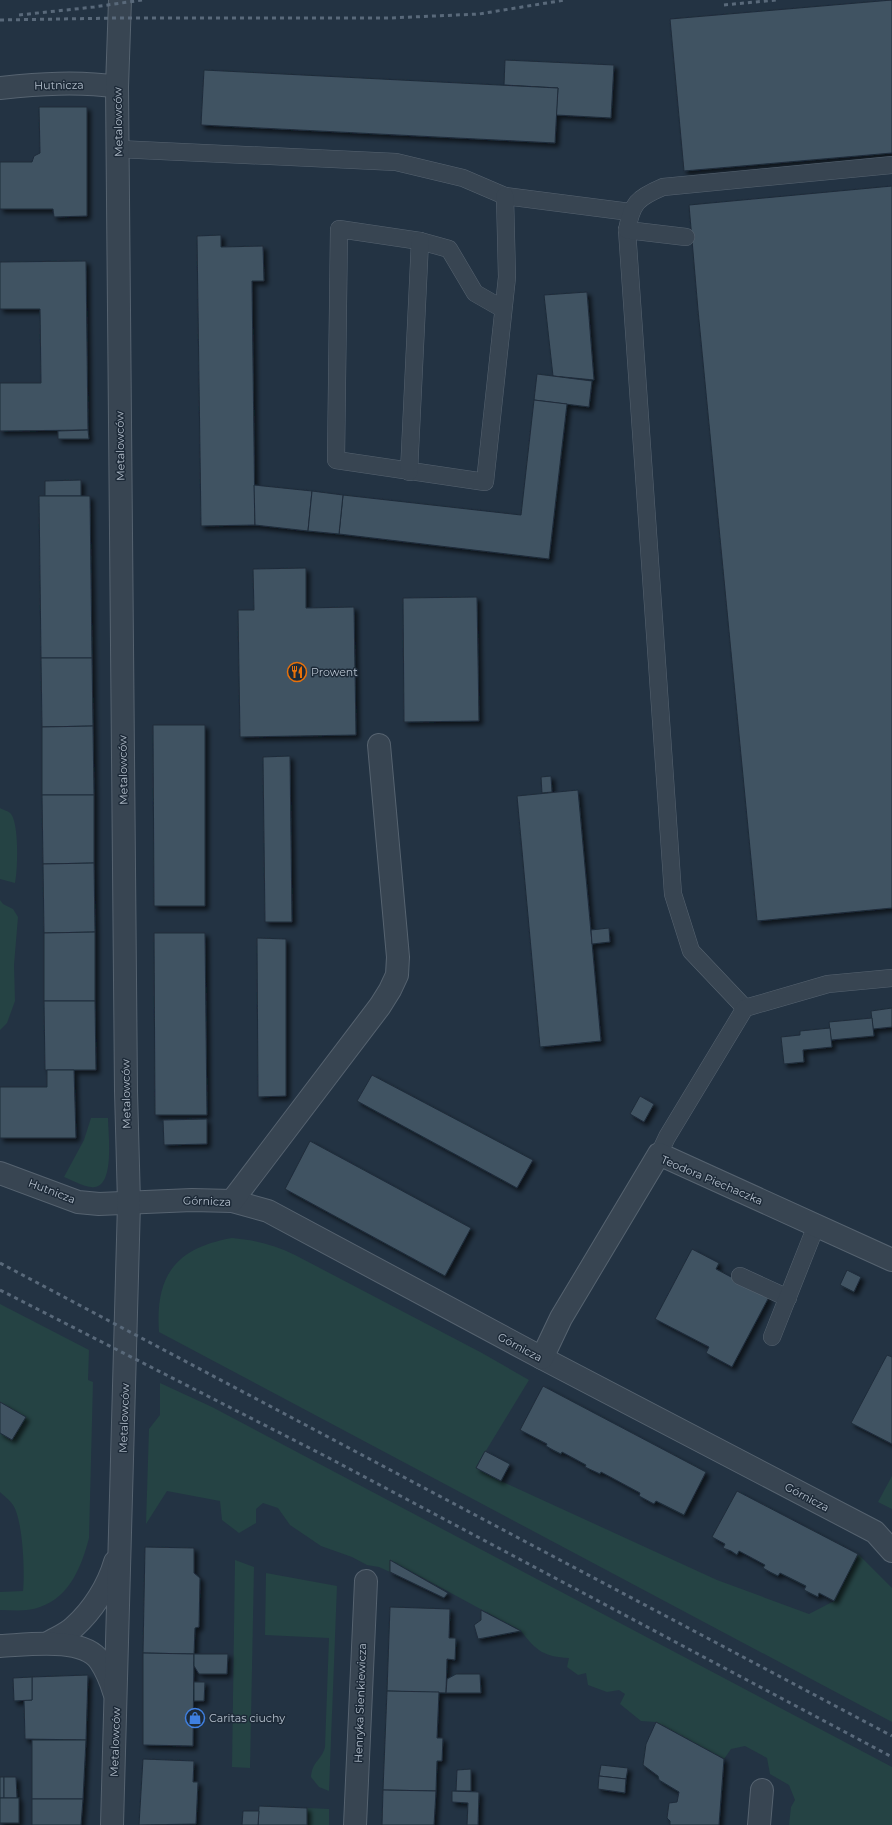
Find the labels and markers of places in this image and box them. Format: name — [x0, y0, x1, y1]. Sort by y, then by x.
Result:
restaurant icon: Prowent — [286, 661, 308, 683]
place label: Prowent — [311, 665, 358, 679]
shop icon: Caritas ciuchy — [184, 1707, 206, 1729]
place label: Caritas ciuchy — [209, 1711, 285, 1725]

